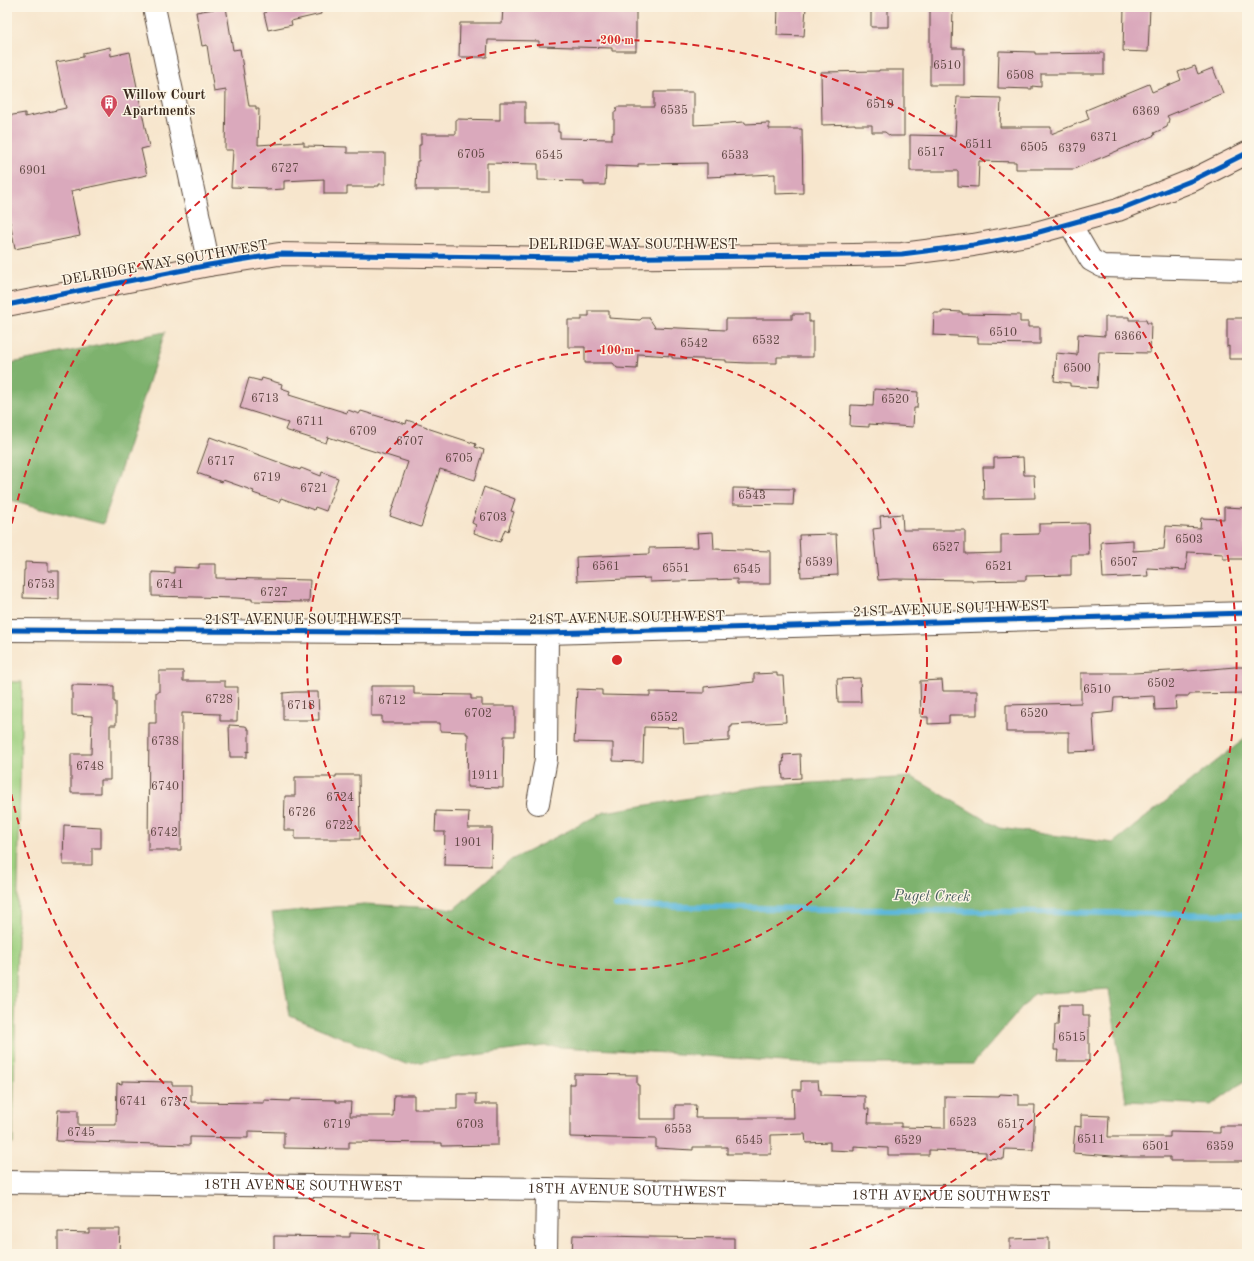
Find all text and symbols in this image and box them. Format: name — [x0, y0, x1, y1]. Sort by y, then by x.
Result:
text: 200 m — [600, 35, 634, 47]
house number: 6510 — [933, 59, 961, 72]
house number: 6508 — [1006, 69, 1034, 82]
place label: Willow Court Apartments — [122, 88, 206, 118]
building icon: Willow Court Apartments — [99, 93, 119, 118]
house number: 6519 — [866, 98, 894, 111]
house number: 6535 — [660, 104, 688, 117]
house number: 6369 — [1132, 106, 1160, 118]
house number: 6371 — [1090, 132, 1118, 144]
house number: 6511 — [965, 138, 993, 151]
house number: 6505 — [1020, 141, 1048, 154]
house number: 6379 — [1058, 143, 1086, 155]
house number: 6517 — [917, 146, 945, 159]
house number: 6705 — [457, 148, 485, 161]
house number: 6545 — [535, 149, 563, 162]
house number: 6533 — [721, 149, 749, 162]
house number: 6727 — [271, 163, 299, 175]
house number: 6901 — [19, 165, 47, 177]
street label: DELRIDGE WAY SOUTHWEST — [61, 238, 269, 288]
street label: DELRIDGE WAY SOUTHWEST — [528, 238, 738, 252]
house number: 6510 — [989, 326, 1017, 339]
house number: 6366 — [1114, 331, 1142, 343]
house number: 6532 — [752, 334, 780, 347]
house number: 6542 — [680, 337, 708, 350]
text: 100 m — [600, 345, 634, 357]
house number: 6500 — [1063, 362, 1091, 375]
house number: 6713 — [251, 393, 279, 405]
house number: 6520 — [881, 393, 909, 406]
house number: 6711 — [296, 416, 324, 428]
house number: 6709 — [349, 426, 377, 438]
house number: 6707 — [396, 436, 424, 448]
house number: 6705 — [445, 452, 473, 465]
house number: 6717 — [207, 456, 235, 468]
house number: 6719 — [253, 472, 281, 484]
house number: 6721 — [300, 483, 328, 495]
house number: 6543 — [738, 489, 766, 502]
house number: 6703 — [479, 512, 507, 524]
house number: 6503 — [1175, 533, 1203, 546]
house number: 6527 — [932, 541, 960, 554]
house number: 6539 — [805, 556, 833, 569]
house number: 6507 — [1110, 556, 1138, 569]
house number: 6561 — [592, 560, 620, 573]
house number: 6521 — [985, 560, 1013, 573]
house number: 6551 — [662, 562, 690, 575]
house number: 6545 — [733, 563, 761, 576]
house number: 6753 — [27, 578, 55, 591]
house number: 6741 — [156, 579, 184, 591]
house number: 6727 — [260, 587, 288, 599]
street label: 21ST AVENUE SOUTHWEST — [853, 599, 1049, 619]
street label: 21ST AVENUE SOUTHWEST — [529, 609, 725, 627]
street label: 21ST AVENUE SOUTHWEST — [205, 613, 401, 627]
centre of rings — [610, 653, 624, 667]
house number: 6502 — [1147, 677, 1175, 690]
house number: 6510 — [1083, 683, 1111, 696]
house number: 6728 — [205, 694, 233, 706]
house number: 6712 — [378, 695, 406, 707]
house number: 6718 — [287, 700, 315, 712]
house number: 6520 — [1020, 707, 1048, 720]
house number: 6702 — [464, 708, 492, 720]
house number: 6552 — [650, 711, 678, 724]
house number: 6738 — [151, 736, 179, 748]
house number: 6748 — [76, 761, 104, 773]
house number: 1911 — [471, 770, 499, 782]
house number: 6740 — [151, 781, 179, 793]
house number: 6724 — [326, 792, 354, 804]
house number: 6726 — [288, 807, 316, 819]
house number: 6722 — [325, 820, 353, 832]
house number: 6742 — [150, 827, 178, 839]
house number: 1901 — [454, 837, 482, 849]
water label: Puget Creek — [892, 889, 971, 905]
house number: 6515 — [1058, 1031, 1086, 1044]
house number: 6741 — [119, 1096, 147, 1108]
house number: 6737 — [160, 1097, 188, 1109]
house number: 6523 — [949, 1116, 977, 1129]
house number: 6517 — [997, 1118, 1025, 1131]
house number: 6719 — [323, 1119, 351, 1131]
house number: 6703 — [456, 1119, 484, 1131]
house number: 6553 — [664, 1123, 692, 1136]
house number: 6745 — [67, 1126, 95, 1139]
house number: 6511 — [1077, 1133, 1105, 1146]
house number: 6545 — [735, 1134, 763, 1147]
house number: 6529 — [894, 1134, 922, 1147]
house number: 6501 — [1142, 1140, 1170, 1153]
house number: 6359 — [1206, 1140, 1234, 1153]
street label: 18TH AVENUE SOUTHWEST — [203, 1178, 402, 1194]
street label: 18TH AVENUE SOUTHWEST — [527, 1182, 726, 1200]
street label: 18TH AVENUE SOUTHWEST — [851, 1188, 1050, 1204]

